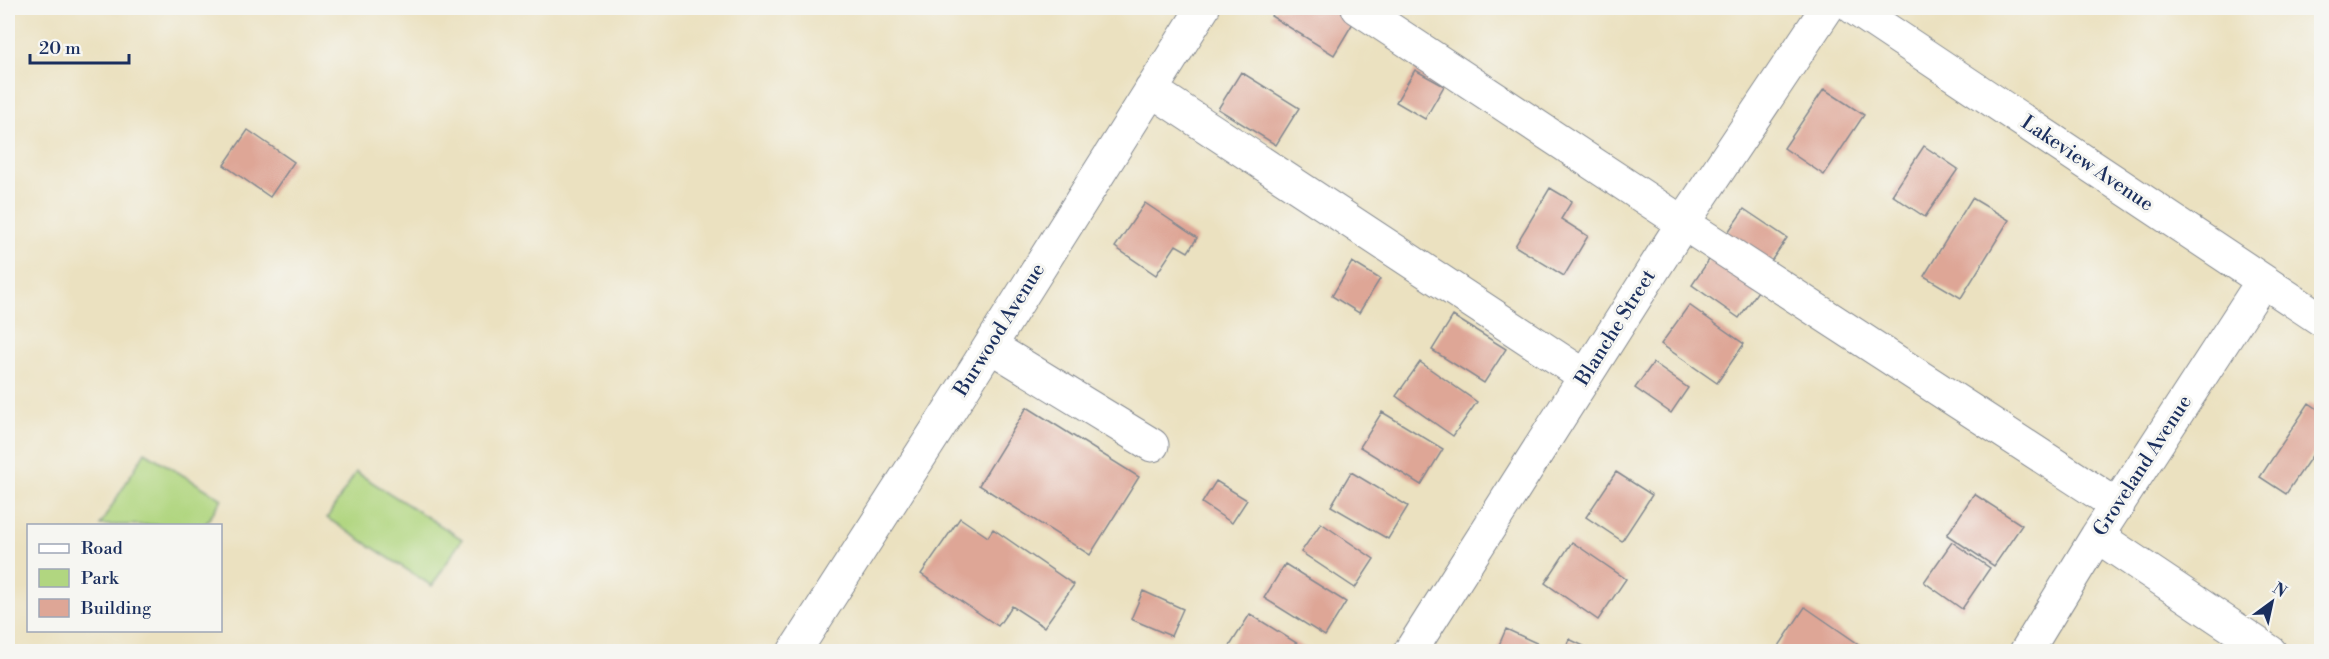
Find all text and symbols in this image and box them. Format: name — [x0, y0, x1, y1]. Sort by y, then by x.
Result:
scale bar — [30, 27, 129, 65]
text: 20 m — [39, 37, 81, 60]
street label: Lakeview Avenue — [2016, 111, 2158, 217]
street label: Burwood Avenue — [949, 259, 1051, 402]
street label: Blanche Street — [1570, 265, 1662, 392]
street label: Groveland Avenue — [2088, 391, 2198, 541]
legend — [27, 524, 222, 632]
text: Road — [81, 537, 124, 560]
text: Park — [81, 567, 120, 590]
north arrow — [2242, 572, 2302, 632]
text: N — [2269, 578, 2291, 602]
text: Building — [80, 597, 152, 620]

